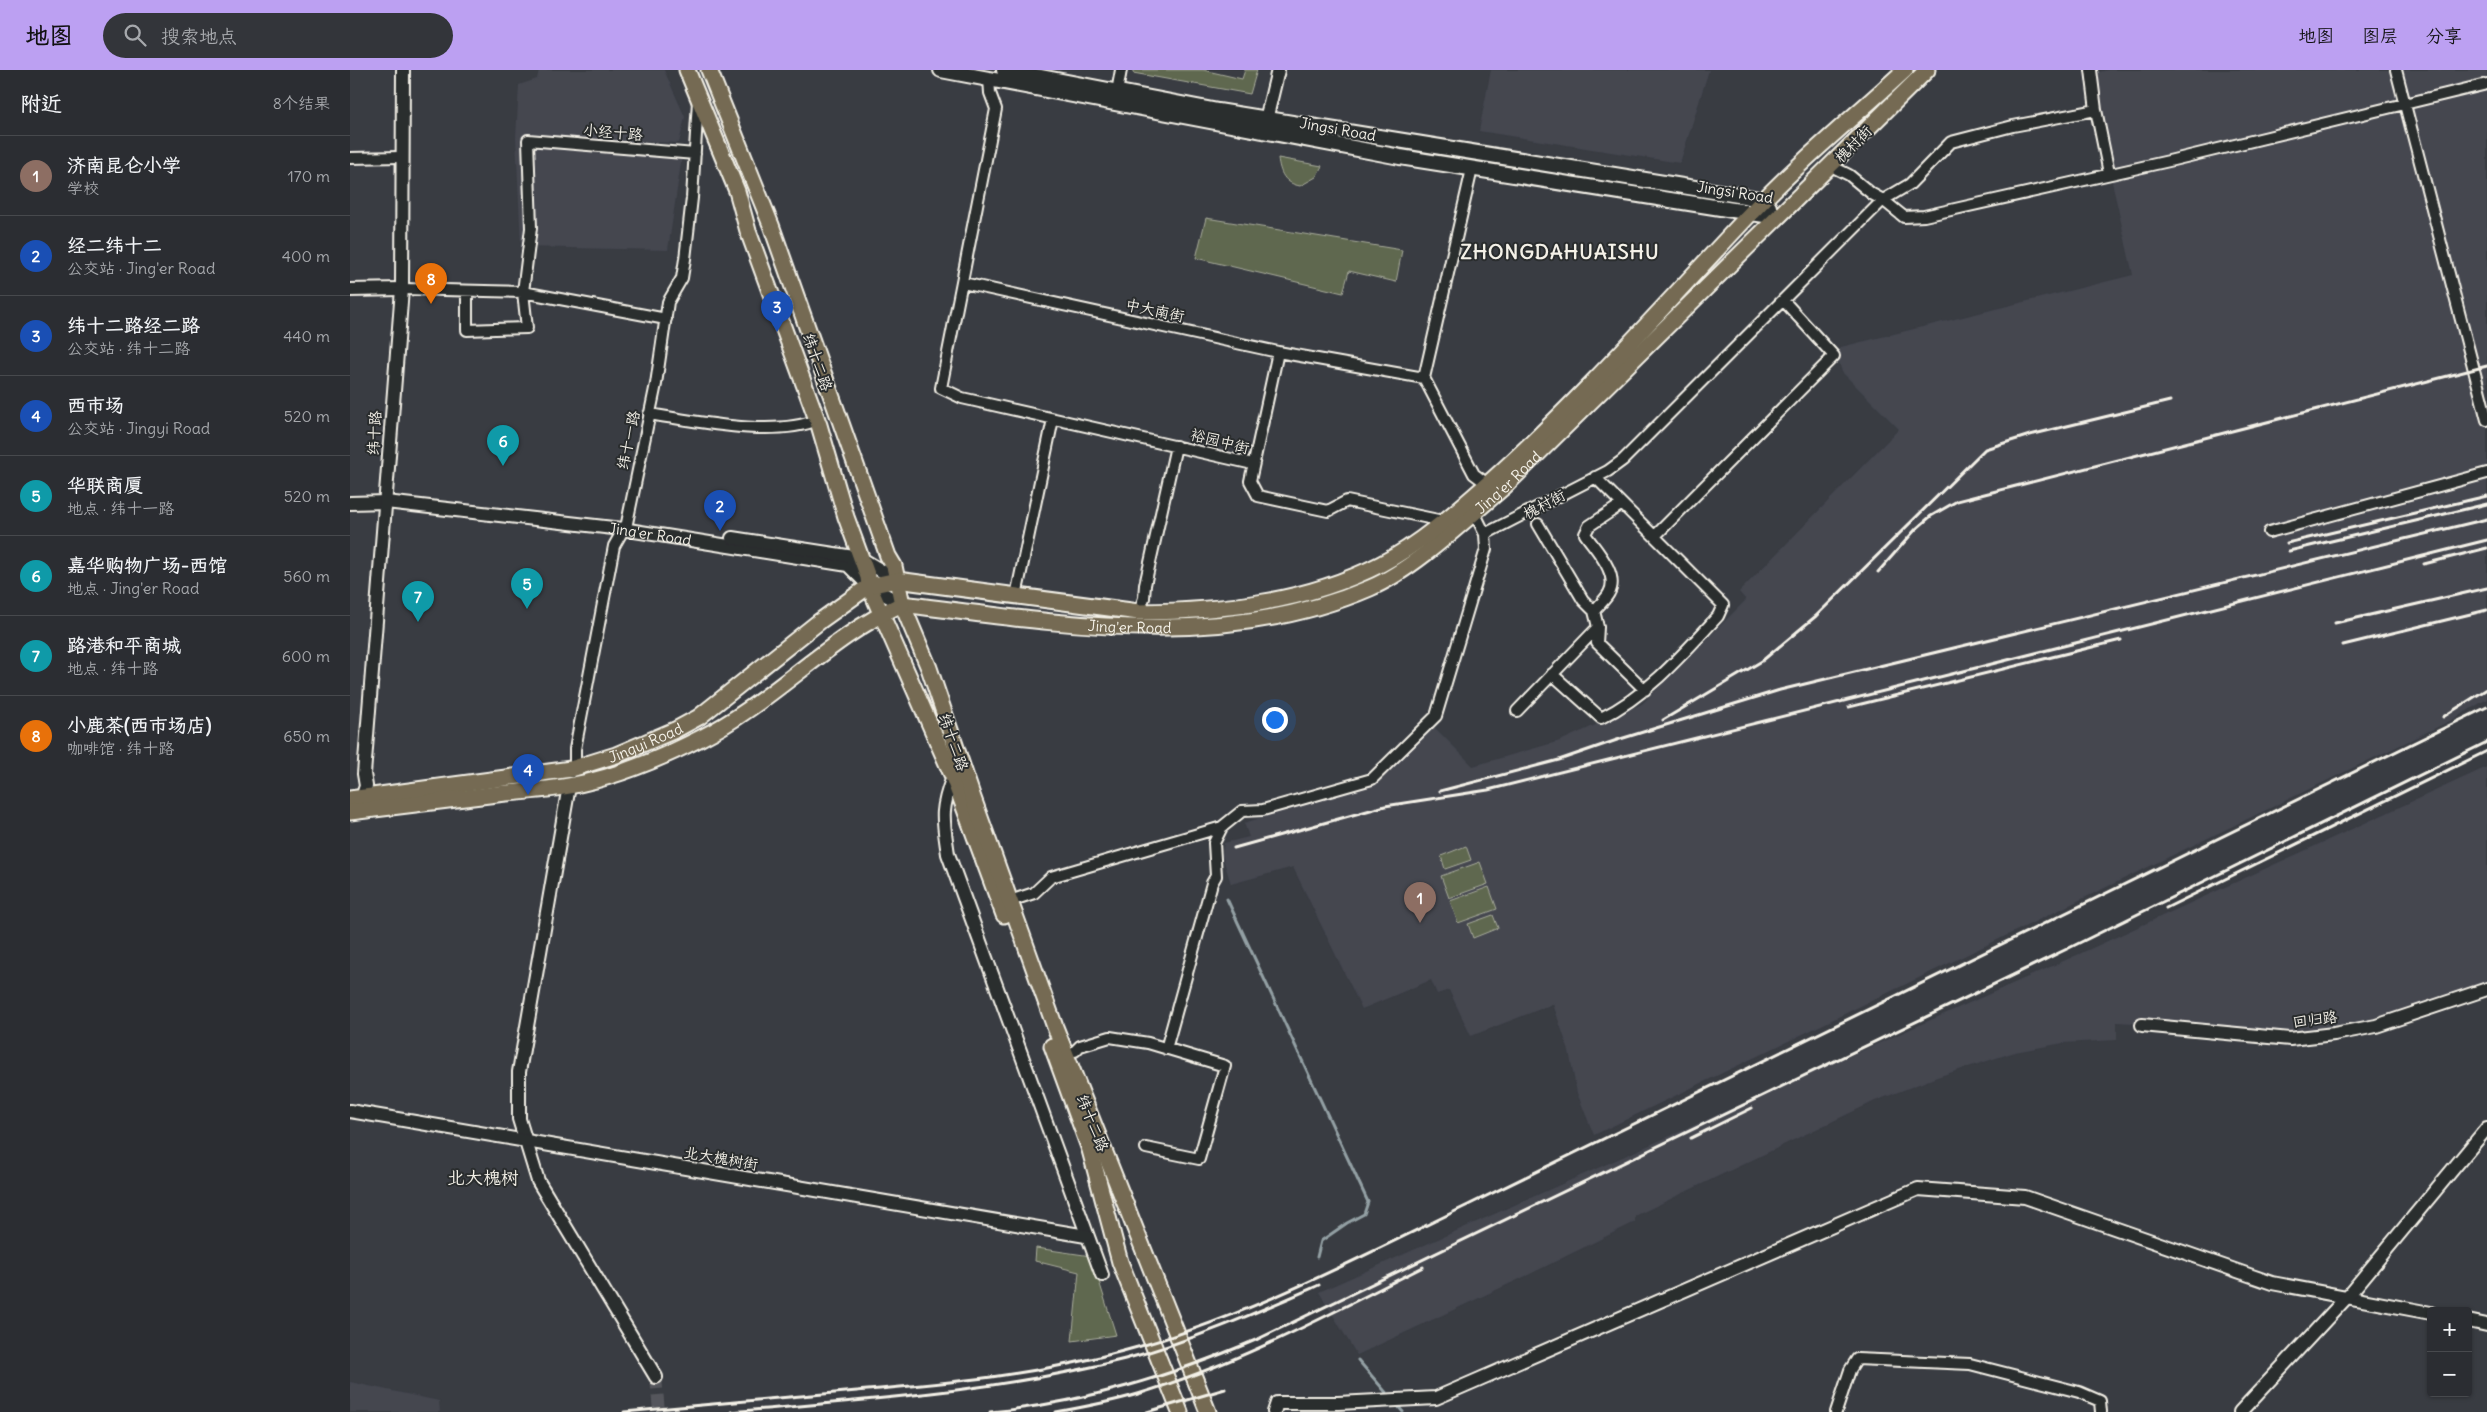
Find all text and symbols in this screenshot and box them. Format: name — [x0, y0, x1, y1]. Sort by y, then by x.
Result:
search box — [103, 13, 453, 58]
text: 地图 — [25, 20, 73, 50]
icon: search — [121, 21, 149, 49]
text: 搜索地点 — [161, 24, 237, 48]
text: 地图 — [2298, 24, 2334, 47]
text: 图层 — [2362, 24, 2398, 47]
text: 分享 — [2426, 24, 2462, 47]
text: 附近 — [20, 90, 62, 117]
text: 8个结果 — [273, 93, 330, 113]
street label: Jingsi Road — [1298, 113, 1378, 145]
street label: 小经十路 — [582, 120, 644, 144]
street label: 槐村街 — [1830, 121, 1876, 167]
text: 济南昆仑小学 — [67, 153, 181, 177]
text: 1 — [33, 166, 39, 186]
text: 170 m — [287, 166, 330, 186]
street label: Jingsi Road — [1695, 177, 1775, 207]
text: 学校 — [67, 178, 99, 198]
text: 经二纬十二 — [67, 233, 162, 257]
district label: ZHONGDAHUAISHU — [1460, 239, 1660, 264]
text: 2 — [32, 246, 40, 266]
text: 400 m — [282, 246, 330, 266]
text: 公交站 · Jing'er Road — [67, 258, 215, 278]
pin: 8 — [415, 263, 447, 304]
pin: 3 — [761, 291, 793, 332]
street label: 中大南街 — [1124, 294, 1186, 326]
text: 纬十二路经二路 — [67, 313, 200, 337]
text: 3 — [31, 326, 41, 346]
text: 440 m — [283, 326, 330, 346]
street label: 纬十二路 — [799, 331, 837, 393]
text: 公交站 · 纬十二路 — [67, 338, 190, 358]
text: 西市场 — [67, 393, 124, 417]
text: 4 — [31, 406, 41, 426]
text: 520 m — [284, 406, 330, 426]
street label: 纬十一路 — [612, 409, 644, 471]
street label: 纬十路 — [363, 410, 385, 456]
text: 公交站 · Jingyi Road — [67, 418, 210, 438]
pin: 6 — [487, 425, 519, 466]
street label: 裕园中街 — [1189, 425, 1251, 457]
street label: Jing'er Road — [1471, 446, 1545, 517]
text: 华联商厦 — [67, 473, 143, 497]
street label: 槐村街 — [1520, 485, 1568, 523]
text: 5 — [31, 486, 41, 506]
text: 520 m — [284, 486, 330, 506]
pin: 2 — [704, 490, 736, 531]
text: 地点 · 纬十一路 — [67, 498, 174, 518]
street label: Jing'er Road — [608, 518, 693, 549]
text: 嘉华购物广场-西馆 — [67, 553, 227, 577]
text: 6 — [31, 566, 41, 586]
text: 560 m — [283, 566, 330, 586]
pin: 5 — [511, 568, 543, 609]
text: 地点 · Jing'er Road — [67, 578, 199, 598]
pin: 7 — [402, 581, 434, 622]
street label: Jing'er Road — [1087, 615, 1172, 637]
text: 路港和平商城 — [67, 633, 181, 657]
text: 7 — [32, 646, 40, 666]
text: 600 m — [282, 646, 330, 666]
text: 地点 · 纬十路 — [67, 658, 158, 678]
your location — [1262, 707, 1288, 733]
street label: 纬十二路 — [935, 711, 973, 773]
text: 小鹿茶(西市场店) — [67, 713, 212, 737]
street label: Jingyi Road — [606, 718, 686, 766]
text: 8 — [31, 726, 41, 746]
text: 650 m — [283, 726, 330, 746]
text: 咖啡馆 · 纬十路 — [67, 738, 174, 758]
pin: 4 — [512, 754, 544, 795]
pin: 1 — [1404, 882, 1436, 923]
street label: 回归路 — [2292, 1007, 2338, 1031]
street label: 纬十二路 — [1073, 1092, 1113, 1154]
street label: 北大槐树街 — [682, 1142, 760, 1174]
district label: 北大槐树 — [447, 1166, 519, 1189]
map controls — [2427, 1307, 2472, 1397]
button: + — [2427, 1307, 2472, 1352]
button: − — [2427, 1352, 2472, 1397]

